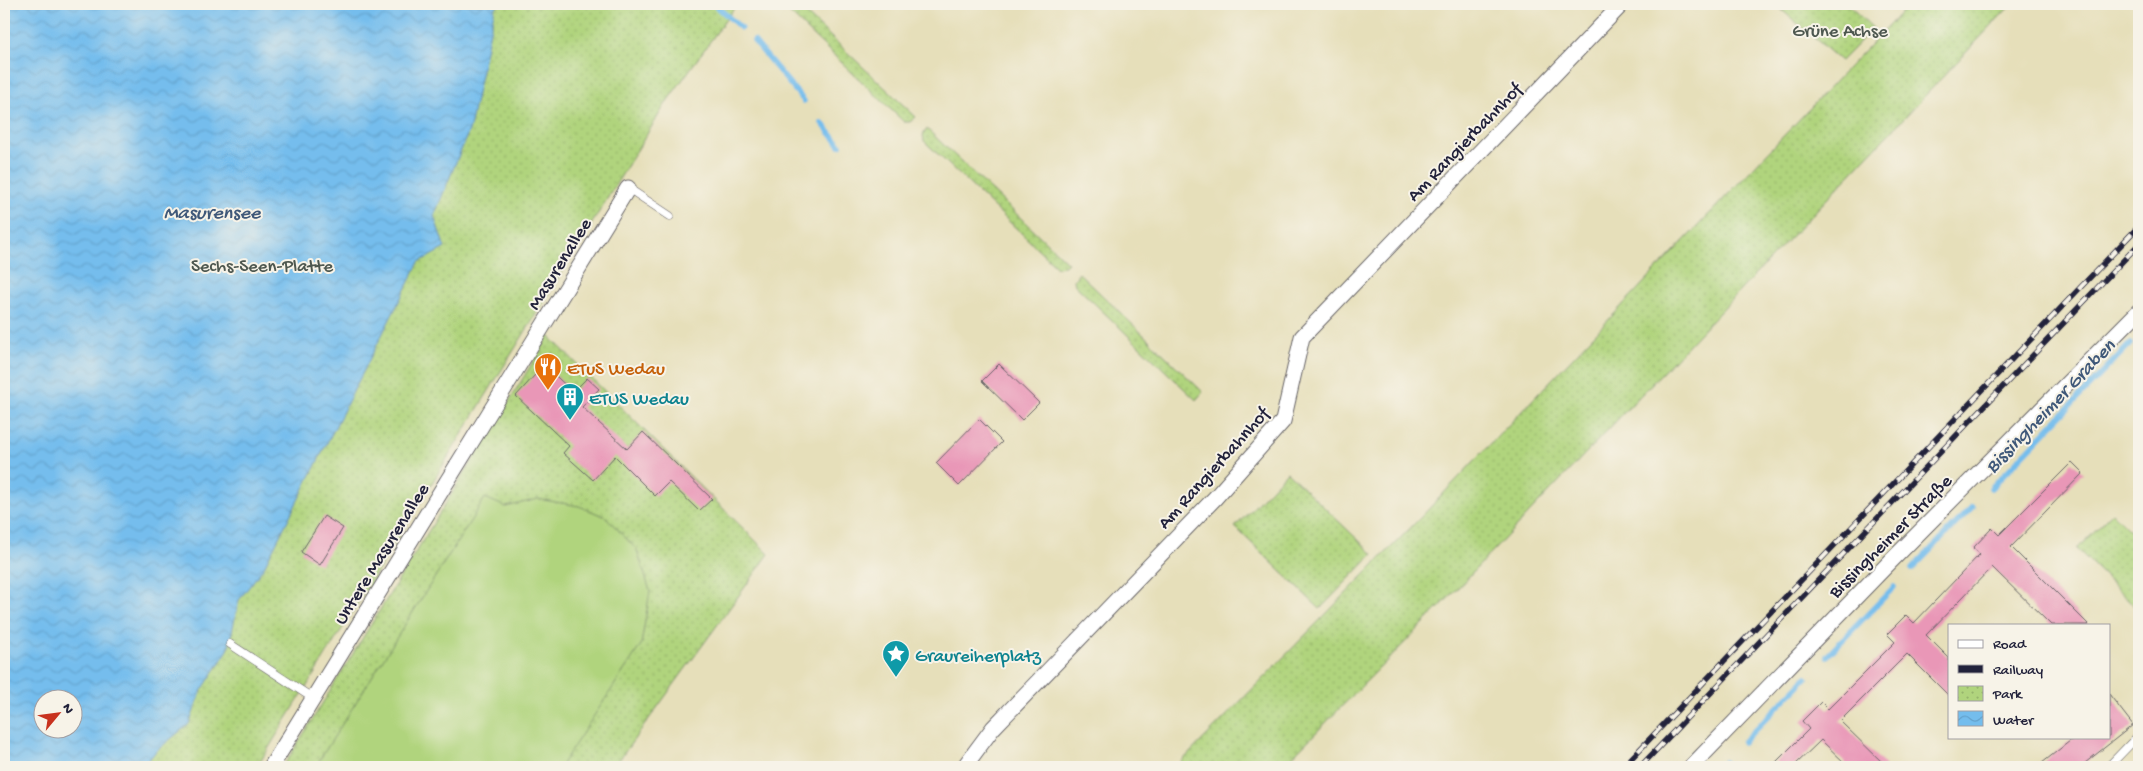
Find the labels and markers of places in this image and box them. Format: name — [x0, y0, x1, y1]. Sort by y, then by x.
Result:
restaurant icon: ETuS Wedau — [533, 352, 563, 391]
place label: ETuS Wedau — [567, 359, 665, 382]
building icon: ETUS Wedau — [555, 382, 585, 421]
place label: ETUS Wedau — [589, 389, 689, 412]
place icon: Graureiherplatz — [881, 639, 911, 678]
place label: Graureiherplatz — [915, 646, 1041, 669]

